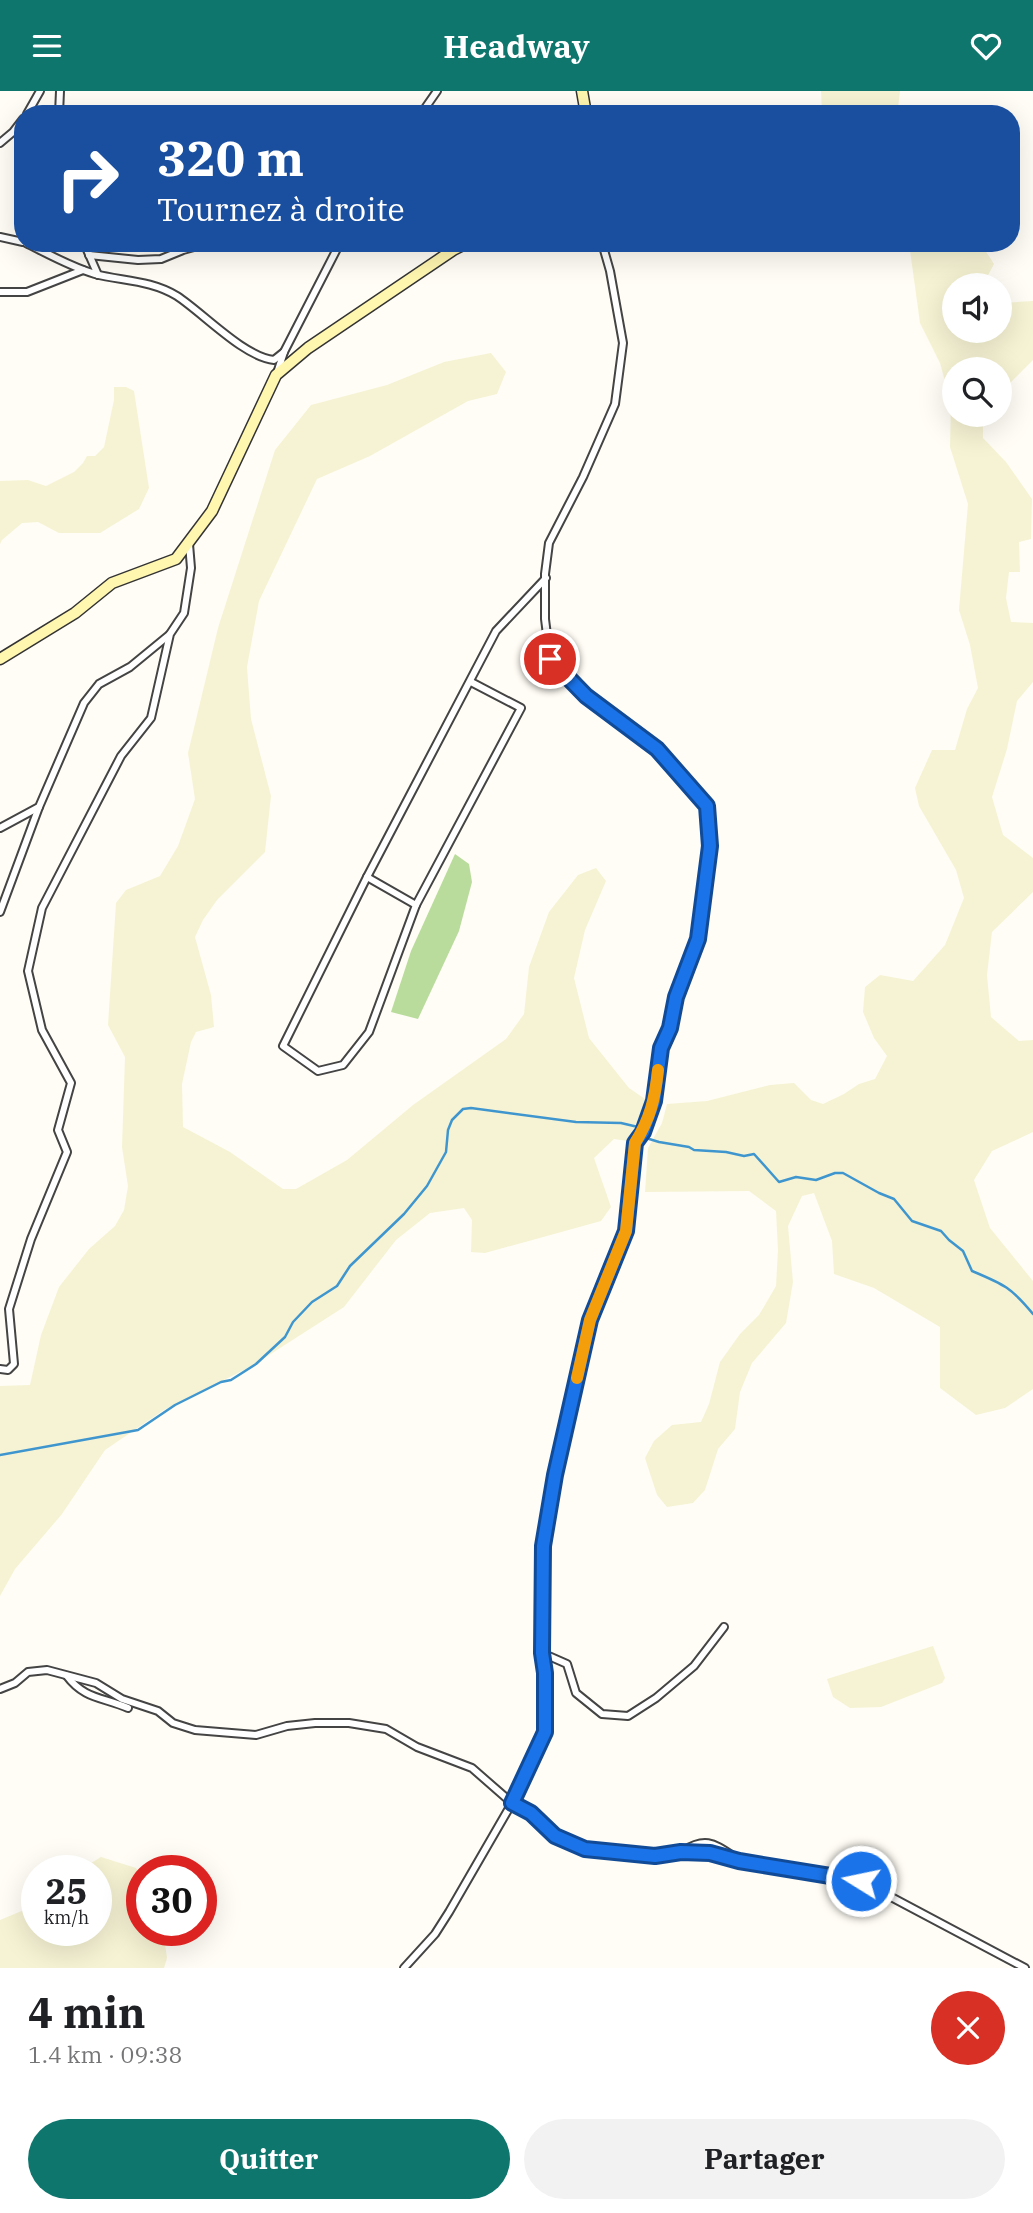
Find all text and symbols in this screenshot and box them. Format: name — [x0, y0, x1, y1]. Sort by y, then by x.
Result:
text: Headway — [443, 25, 590, 67]
icon: menu — [28, 27, 66, 65]
icon: heart — [967, 27, 1005, 65]
text: 320 m — [157, 126, 304, 189]
icon: right — [42, 133, 133, 224]
text: Tournez à droite — [157, 188, 405, 230]
map controls — [942, 273, 1012, 427]
button: sound — [942, 273, 1012, 343]
button: search — [942, 357, 1012, 427]
pin — [520, 629, 580, 689]
icon: arrive — [531, 640, 569, 678]
position arrow — [824, 1844, 898, 1918]
speed limit sign: 30 — [126, 1855, 217, 1946]
text: 25 — [45, 1868, 88, 1914]
text: km/h — [44, 1906, 89, 1929]
text: 4 min — [28, 1985, 146, 2040]
button: close — [931, 1991, 1005, 2065]
text: 1.4 km · 09:38 — [28, 2039, 182, 2069]
button: Quitter — [28, 2119, 510, 2199]
button: Partager — [524, 2119, 1005, 2199]

